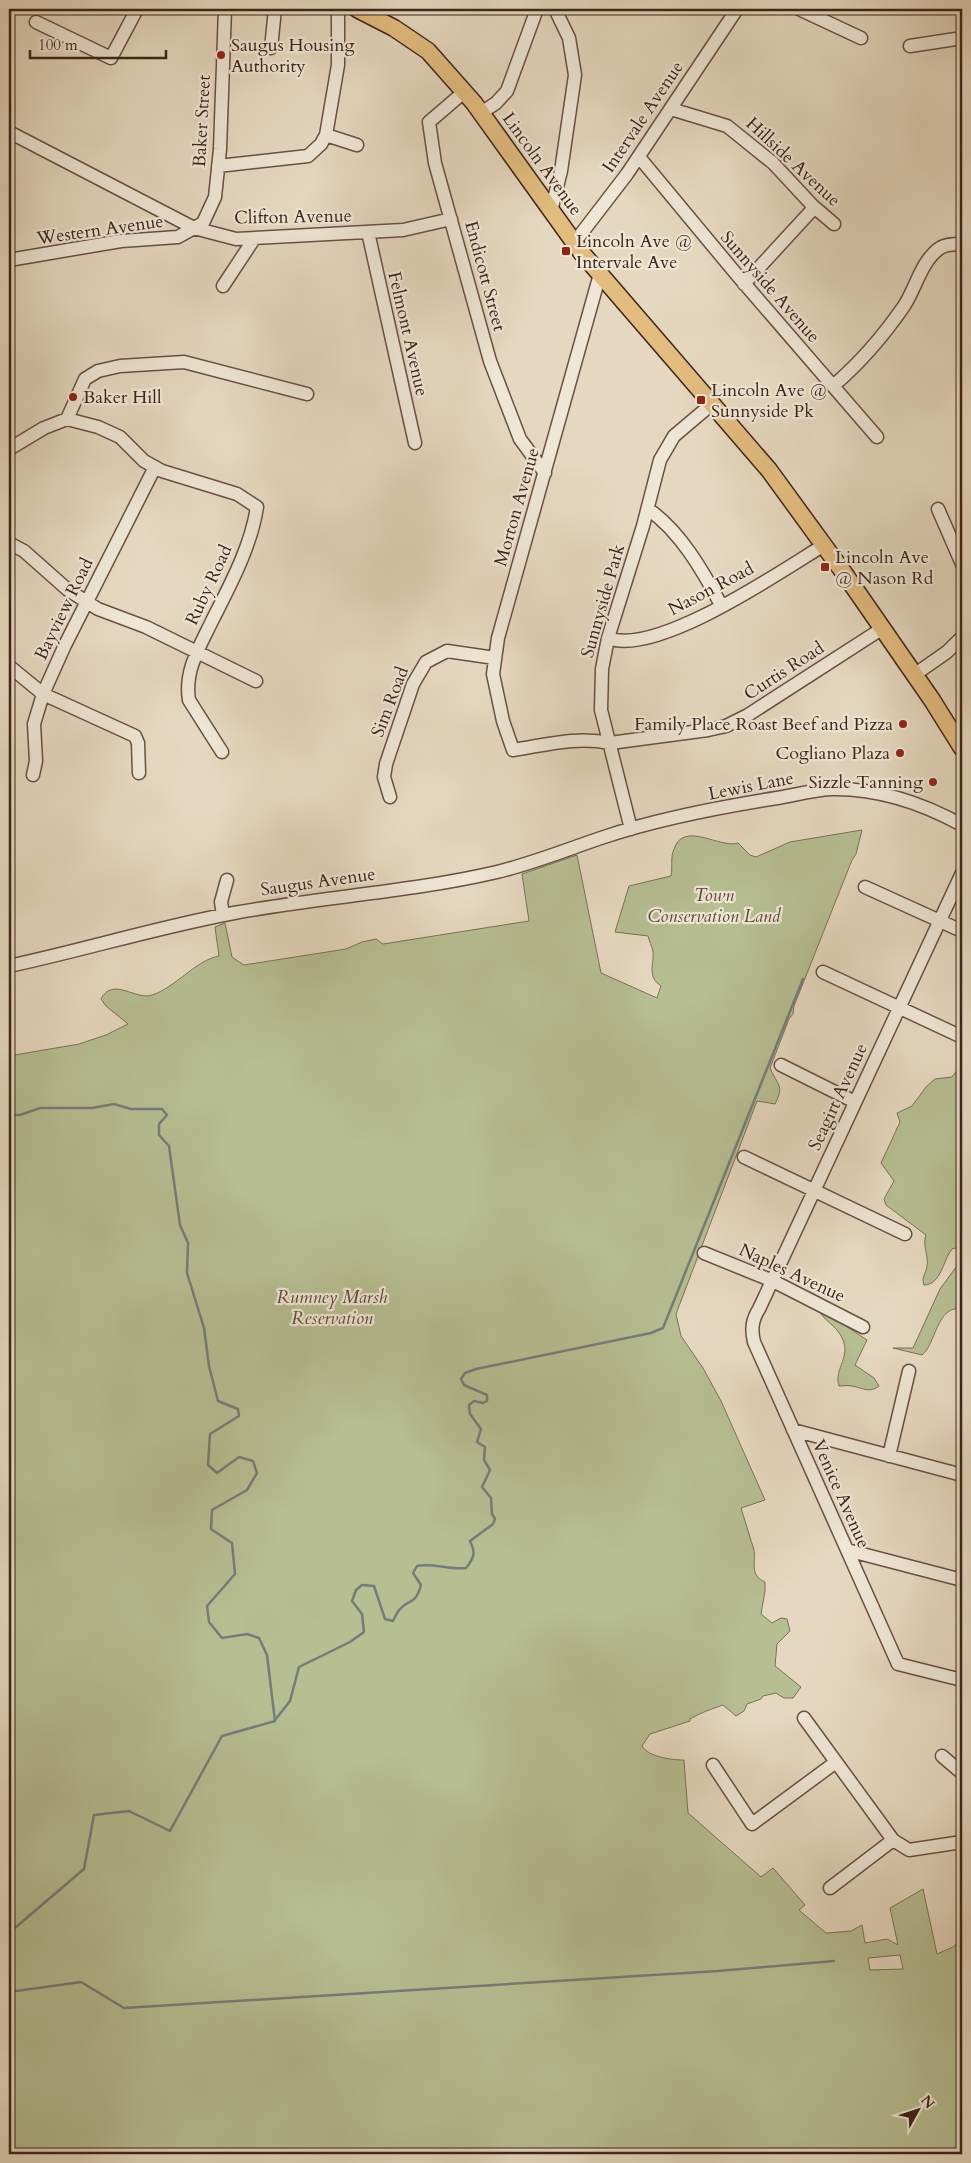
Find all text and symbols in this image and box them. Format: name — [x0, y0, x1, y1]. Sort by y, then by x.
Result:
scale bar — [30, 28, 166, 60]
place label: Saugus Housing Authority — [231, 33, 355, 79]
text: 100 m — [38, 35, 78, 55]
marker: Saugus Housing Authority — [215, 49, 227, 61]
street label: Intervale Avenue — [596, 56, 690, 178]
street label: Baker Street — [187, 74, 217, 168]
street label: Lincoln Avenue — [496, 107, 588, 221]
street label: Hillside Avenue — [740, 111, 846, 213]
street label: Clifton Avenue — [234, 203, 352, 231]
street label: Western Avenue — [34, 209, 165, 251]
street label: Endicott Street — [458, 218, 512, 334]
street label: Sunnyside Avenue — [714, 226, 826, 348]
place label: Lincoln Ave @ Intervale Ave — [576, 229, 692, 275]
marker: Lincoln Ave @ Intervale Ave — [560, 245, 572, 257]
street label: Felmont Avenue — [382, 269, 434, 399]
place label: Lincoln Ave @ Sunnyside Pk — [711, 378, 827, 424]
place label: Baker Hill — [83, 385, 162, 410]
marker: Baker Hill — [67, 391, 79, 403]
marker: Lincoln Ave @ Sunnyside Pk — [695, 394, 707, 406]
street label: Morton Avenue — [488, 445, 546, 569]
street label: Ruby Road — [180, 540, 239, 629]
street label: Sunnyside Park — [575, 541, 631, 661]
place label: Lincoln Ave @ Nason Rd — [835, 545, 934, 591]
street label: Bayview Road — [29, 553, 100, 664]
street label: Nason Road — [664, 556, 759, 622]
marker: Lincoln Ave @ Nason Rd — [819, 561, 831, 573]
street label: Curtis Road — [739, 635, 829, 706]
street label: Sim Road — [365, 663, 415, 741]
place label: Family Place Roast Beef and Pizza — [634, 712, 893, 737]
marker: Family Place Roast Beef and Pizza — [897, 718, 909, 730]
place label: Cogliano Plaza — [775, 741, 890, 766]
marker: Cogliano Plaza — [894, 747, 906, 759]
street label: Lewis Lane — [706, 765, 796, 807]
place label: Sizzle Tanning — [808, 770, 924, 795]
marker: Sizzle Tanning — [927, 776, 939, 788]
street label: Saugus Avenue — [259, 862, 377, 902]
park label: Town Conservation Land — [647, 883, 782, 929]
street label: Seagirt Avenue — [802, 1039, 874, 1155]
street label: Naples Avenue — [735, 1237, 849, 1309]
park label: Rumney Marsh Reservation — [277, 1285, 388, 1331]
street label: Venice Avenue — [806, 1436, 876, 1552]
north arrow — [894, 2086, 944, 2136]
text: N — [916, 2091, 939, 2113]

